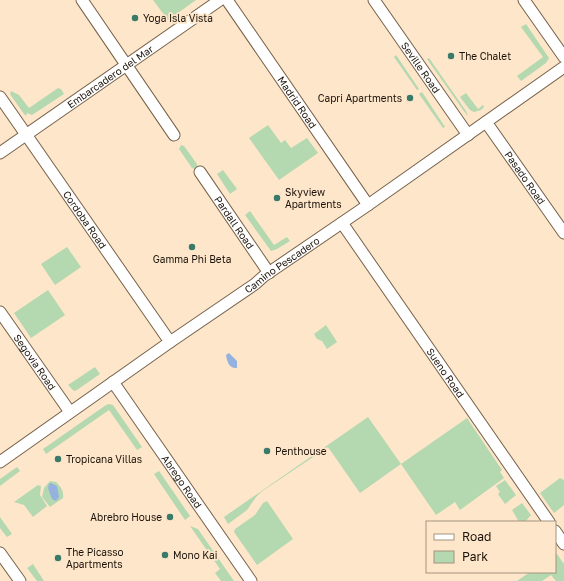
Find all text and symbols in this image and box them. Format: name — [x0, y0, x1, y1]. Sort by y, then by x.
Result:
place label: Yoga Isla Vista — [143, 12, 213, 24]
marker: Yoga Isla Vista — [130, 13, 140, 23]
street label: Seville Road — [399, 39, 443, 95]
street label: Embarcadero del Mar — [65, 42, 155, 110]
place label: The Chalet — [459, 50, 511, 62]
marker: The Chalet — [446, 51, 456, 61]
street label: Madrid Road — [275, 74, 319, 130]
place label: Capri Apartments — [318, 92, 402, 104]
marker: Capri Apartments — [405, 93, 415, 103]
street label: Pasado Road — [502, 149, 548, 207]
place label: Skyview Apartments — [285, 186, 342, 210]
street label: Cordoba Road — [61, 188, 109, 251]
marker: Skyview Apartments — [272, 193, 282, 203]
street label: Pardall Road — [212, 194, 257, 251]
street label: Camino Pescadero — [242, 234, 322, 295]
marker: Gamma Phi Beta — [187, 242, 197, 252]
place label: Gamma Phi Beta — [153, 253, 231, 265]
street label: Segovia Road — [11, 332, 59, 392]
street label: Sueno Road — [424, 346, 467, 400]
place label: Penthouse — [275, 445, 327, 457]
marker: Penthouse — [262, 446, 272, 456]
place label: Tropicana Villas — [66, 453, 142, 465]
street label: Abrego Road — [159, 453, 204, 510]
marker: Tropicana Villas — [53, 454, 63, 464]
place label: Abrebro House — [90, 511, 162, 523]
marker: Abrebro House — [165, 512, 175, 522]
legend — [426, 521, 556, 573]
text: Road — [462, 529, 491, 544]
place label: The Picasso Apartments — [66, 546, 124, 570]
place label: Mono Kai — [173, 549, 217, 561]
text: Park — [462, 549, 488, 564]
marker: Mono Kai — [160, 550, 170, 560]
marker: The Picasso Apartments — [53, 553, 63, 563]

